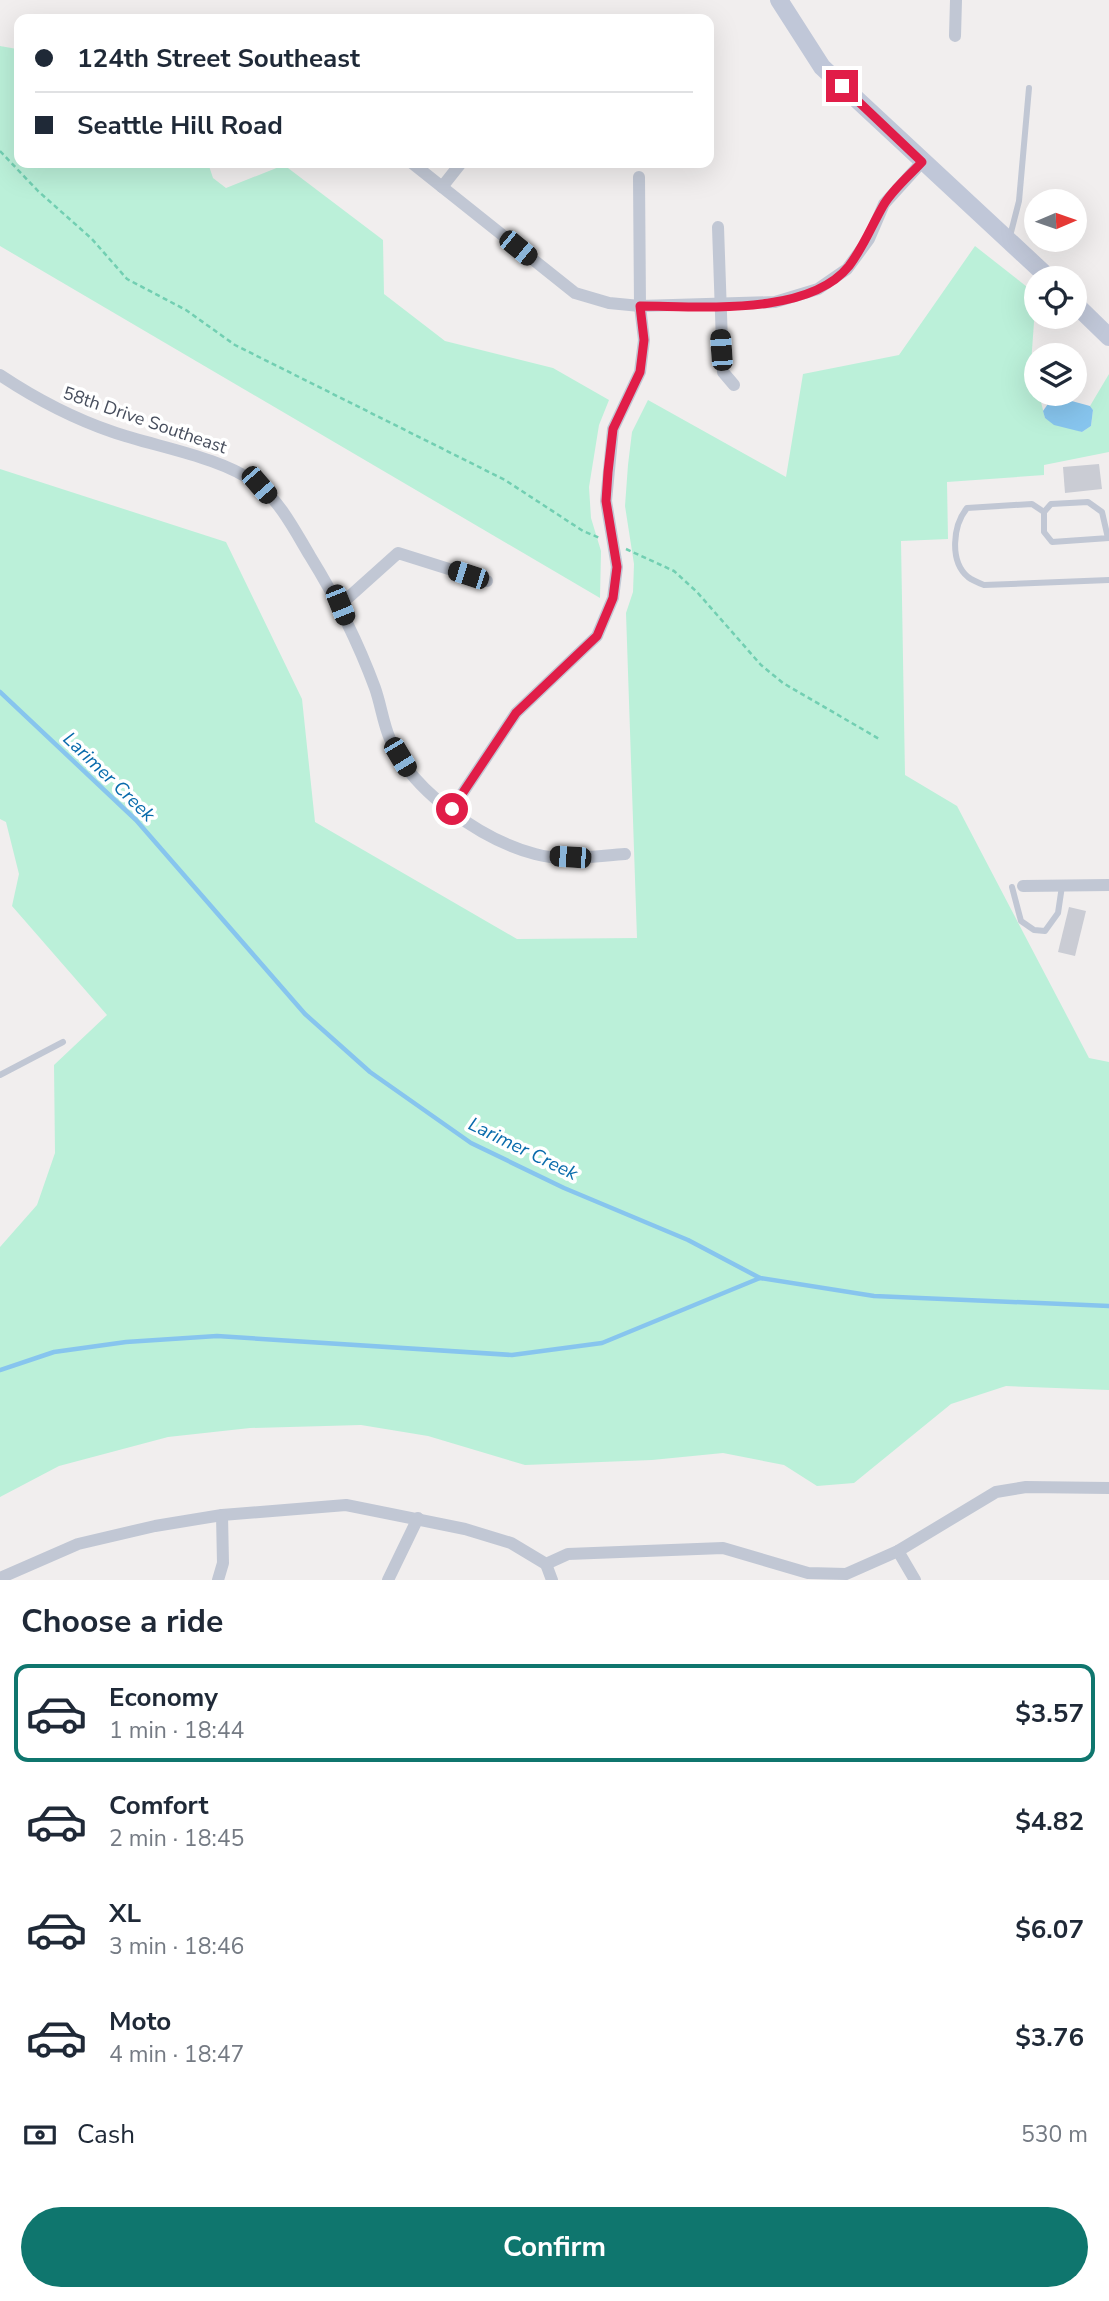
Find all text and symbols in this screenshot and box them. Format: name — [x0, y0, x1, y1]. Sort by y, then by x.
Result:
text: 124th Street Southeast — [77, 41, 360, 76]
route end — [826, 70, 858, 102]
text: Seattle Hill Road — [77, 108, 283, 143]
north arrow — [1024, 189, 1087, 252]
map controls — [1024, 189, 1087, 406]
car — [496, 227, 541, 269]
button: locate — [1024, 266, 1087, 329]
car — [710, 328, 733, 372]
button: layers — [1024, 343, 1087, 406]
street label: 58th Drive Southeast — [60, 381, 231, 460]
car — [238, 462, 281, 508]
car — [445, 559, 492, 591]
car — [323, 582, 358, 628]
water label: Larimer Creek — [57, 726, 161, 828]
car — [381, 734, 420, 780]
route start — [436, 793, 468, 825]
car — [549, 845, 592, 869]
water label: Larimer Creek — [464, 1111, 583, 1187]
text: Choose a ride — [21, 1600, 223, 1643]
text: Economy — [109, 1680, 218, 1715]
icon: car — [25, 1682, 88, 1745]
text: $3.57 — [1015, 1696, 1084, 1731]
text: 1 min · 18:44 — [109, 1715, 244, 1746]
text: Comfort — [109, 1788, 209, 1823]
icon: car — [25, 1790, 88, 1853]
text: $4.82 — [1015, 1804, 1084, 1839]
text: 2 min · 18:45 — [109, 1823, 244, 1854]
text: XL — [109, 1896, 141, 1931]
icon: car — [25, 1898, 88, 1961]
text: $6.07 — [1015, 1912, 1084, 1947]
text: 3 min · 18:46 — [109, 1931, 244, 1962]
text: Moto — [109, 2004, 171, 2039]
icon: car — [25, 2006, 88, 2069]
text: $3.76 — [1015, 2020, 1084, 2055]
text: 4 min · 18:47 — [109, 2039, 244, 2070]
icon: cash — [21, 2116, 59, 2154]
text: Cash — [77, 2117, 135, 2152]
text: 530 m — [1021, 2119, 1088, 2150]
button: Confirm — [21, 2207, 1088, 2287]

